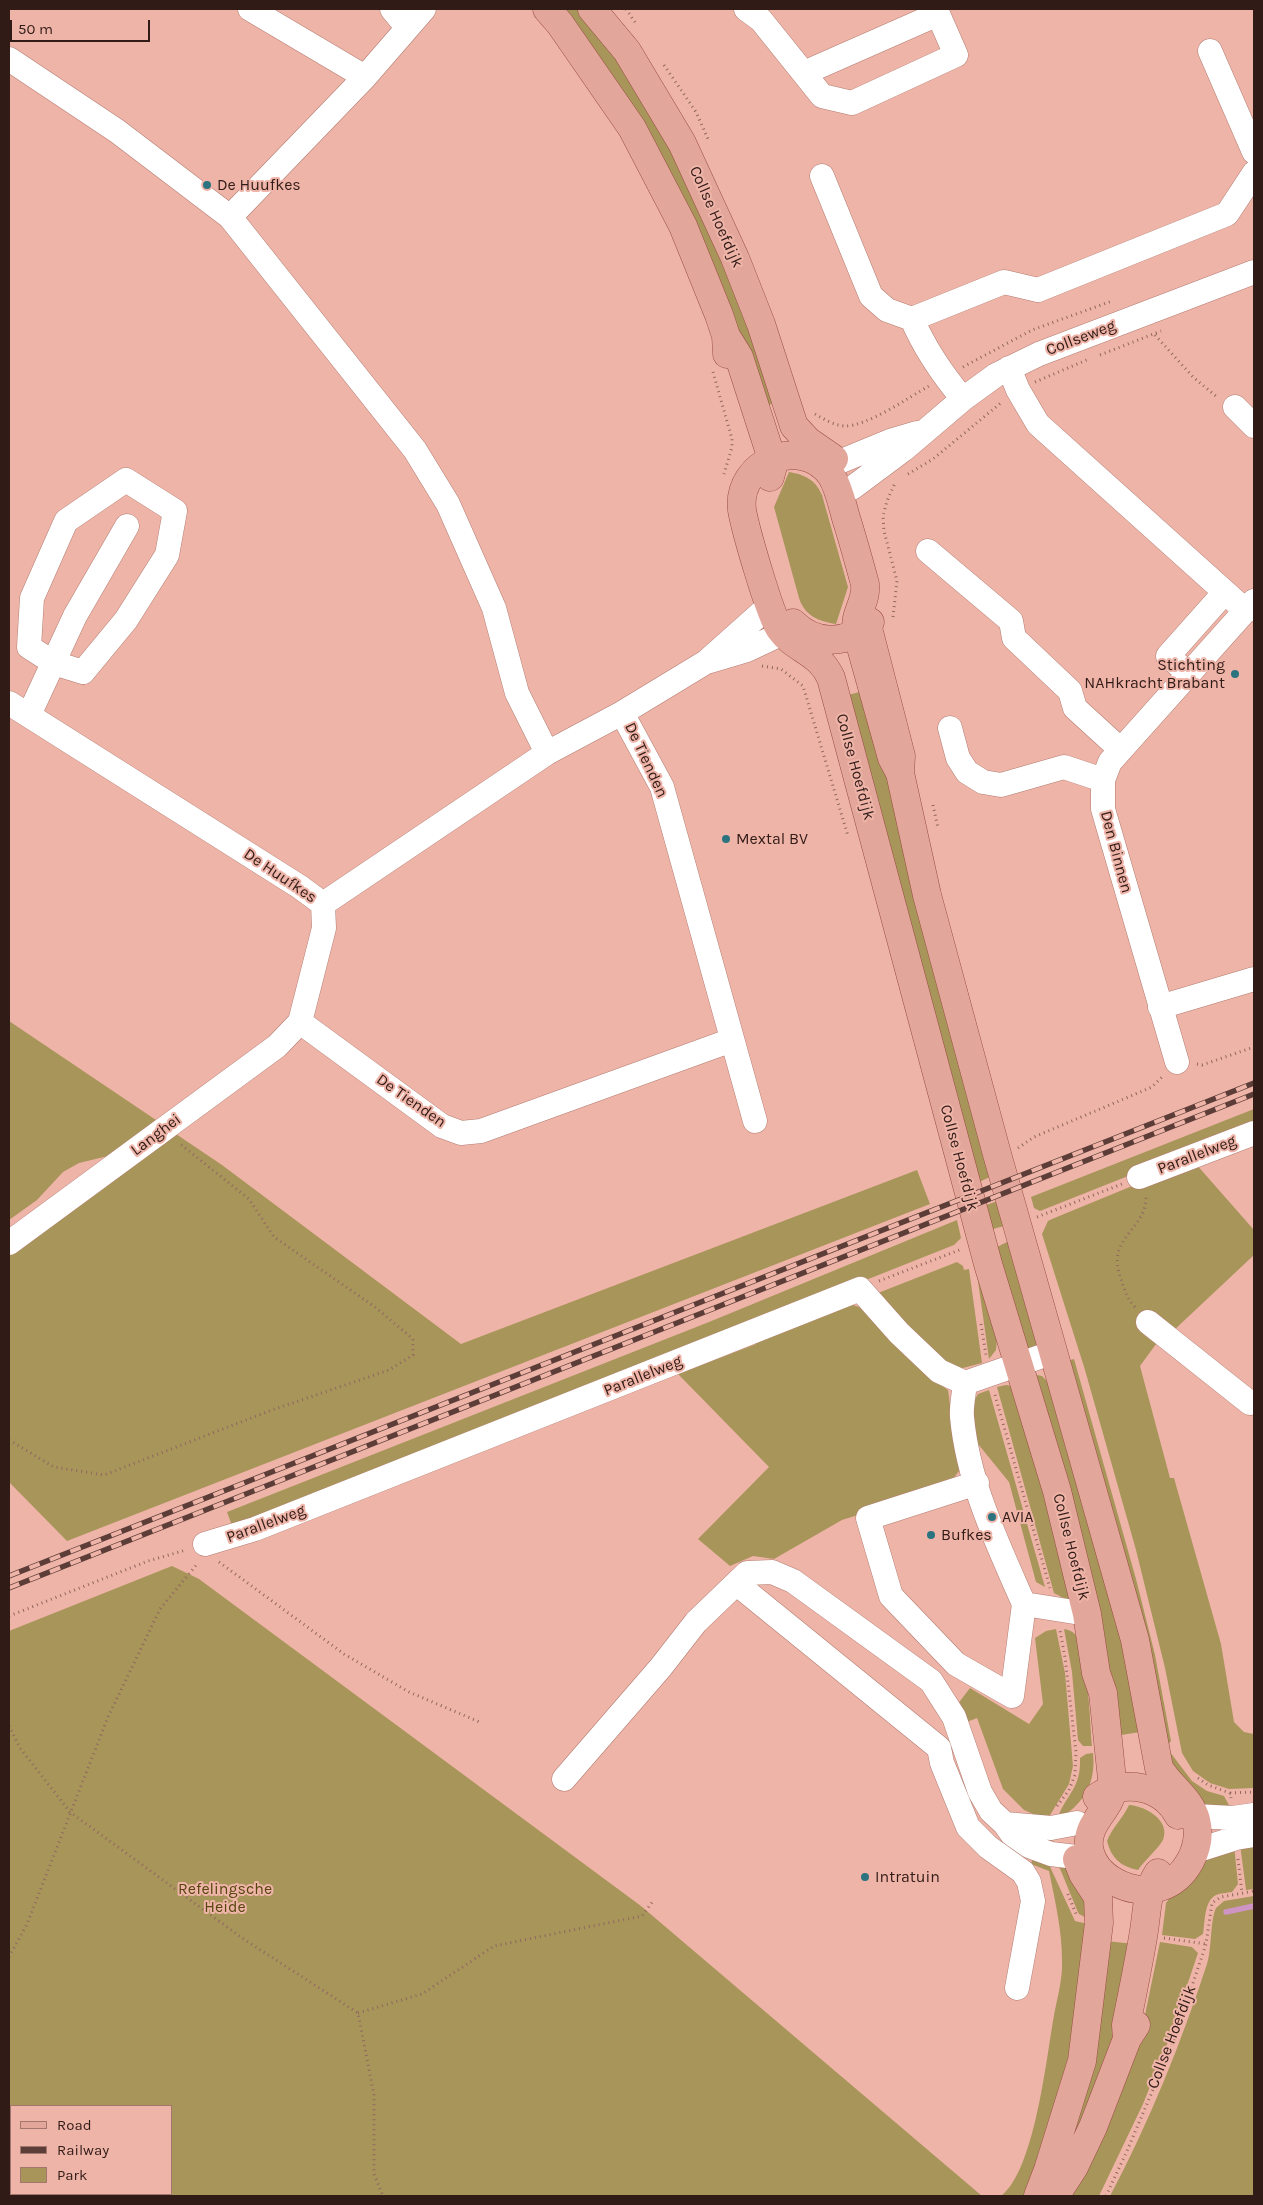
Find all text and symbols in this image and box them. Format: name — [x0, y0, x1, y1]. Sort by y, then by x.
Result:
scale bar — [12, 10, 152, 42]
text: 50 m — [18, 20, 53, 38]
street label: Collse Hoefdijk — [685, 163, 747, 271]
place label: De Huufkes — [217, 175, 301, 195]
marker: De Huufkes — [201, 179, 213, 191]
street label: Collseweg — [1043, 316, 1119, 360]
place label: Stichting NAHkracht Brabant — [1084, 655, 1225, 693]
marker: Stichting NAHkracht Brabant — [1229, 668, 1241, 680]
street label: Collse Hoefdijk — [832, 712, 878, 822]
street label: De Tienden — [620, 719, 672, 801]
street label: Den Binnen — [1096, 809, 1136, 895]
place label: Mextal BV — [736, 829, 808, 849]
marker: Mextal BV — [720, 833, 732, 845]
street label: De Huufkes — [240, 845, 320, 907]
street label: De Tienden — [372, 1070, 450, 1132]
street label: Collse Hoefdijk — [936, 1103, 982, 1213]
street label: Langhei — [127, 1110, 185, 1160]
street label: Parallelweg — [1155, 1131, 1239, 1179]
street label: Parallelweg — [601, 1352, 685, 1400]
street label: Collse Hoefdijk — [1048, 1492, 1094, 1602]
street label: Parallelweg — [224, 1501, 308, 1547]
place label: AVIA — [1002, 1507, 1033, 1527]
marker: AVIA — [986, 1511, 998, 1523]
place label: Bufkes — [941, 1525, 992, 1545]
marker: Bufkes — [925, 1529, 937, 1541]
place label: Intratuin — [875, 1867, 940, 1887]
marker: Intratuin — [859, 1871, 871, 1883]
park label: Refelingsche Heide — [178, 1879, 272, 1917]
street label: Collse Hoefdijk — [1143, 1983, 1201, 2091]
legend — [10, 2105, 172, 2195]
text: Road — [57, 2116, 92, 2134]
text: Railway — [57, 2141, 109, 2159]
text: Park — [57, 2166, 87, 2184]

